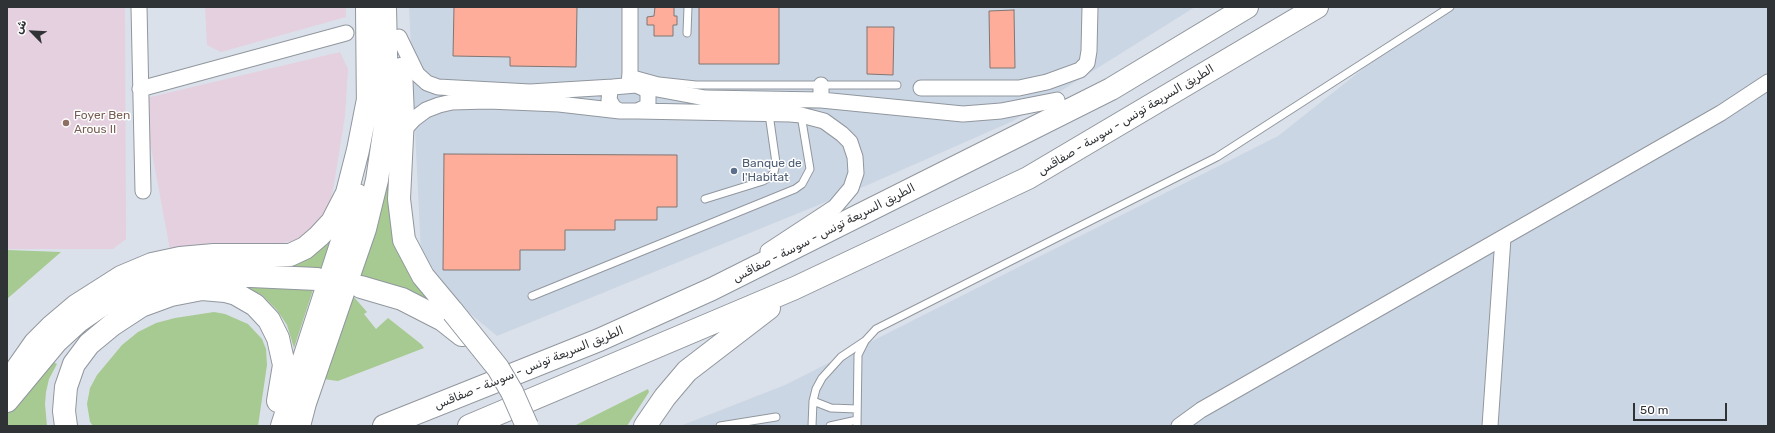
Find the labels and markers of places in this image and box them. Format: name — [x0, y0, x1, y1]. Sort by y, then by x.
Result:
place label: Foyer Ben Arous II — [74, 109, 130, 137]
marker: Foyer Ben Arous II — [61, 118, 71, 128]
place label: Banque de l'Habitat — [742, 157, 802, 185]
marker: Banque de l'Habitat — [729, 166, 739, 176]

